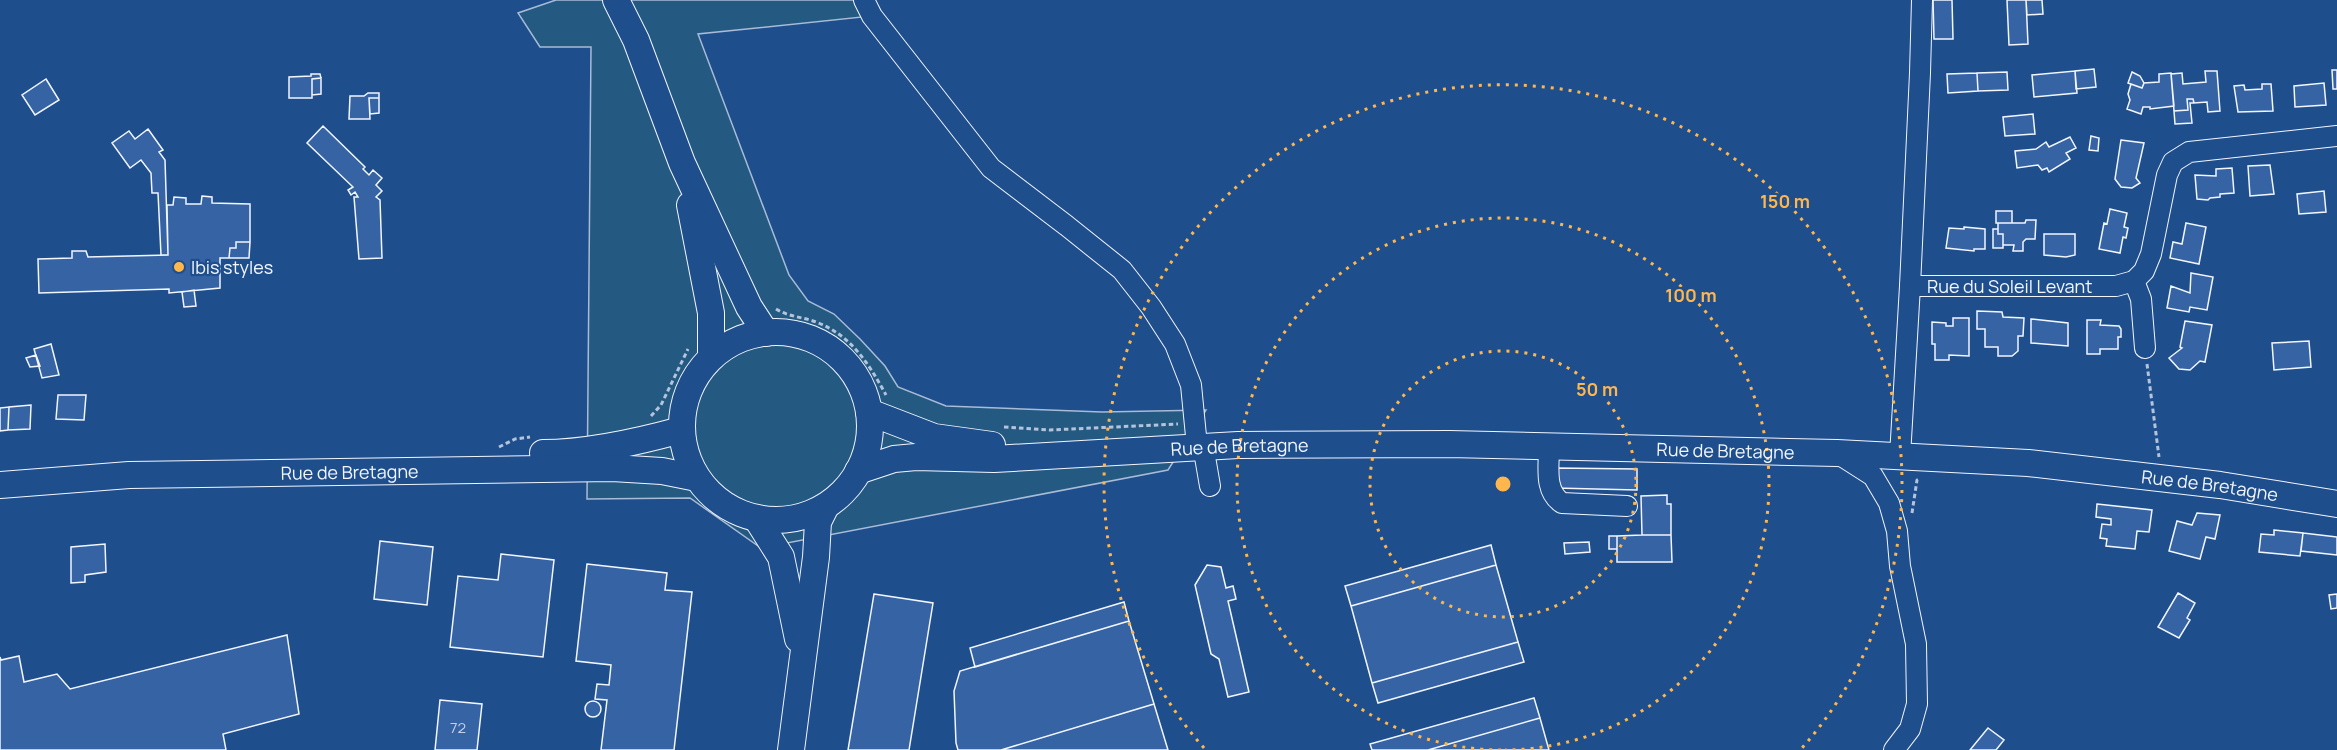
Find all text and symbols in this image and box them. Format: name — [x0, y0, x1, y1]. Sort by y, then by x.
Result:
text: 150 m — [1760, 189, 1810, 213]
place label: Ibis styles — [191, 255, 273, 279]
marker: Ibis styles — [172, 260, 186, 274]
street label: Rue du Soleil Levant — [1927, 274, 2093, 298]
text: 100 m — [1665, 283, 1717, 307]
text: 50 m — [1576, 377, 1618, 401]
street label: Rue de Bretagne — [1170, 433, 1309, 461]
street label: Rue de Bretagne — [1656, 437, 1795, 464]
street label: Rue de Bretagne — [280, 459, 419, 485]
street label: Rue de Bretagne — [2140, 464, 2280, 506]
centre of rings — [1493, 474, 1513, 494]
house number: 72 — [450, 717, 466, 738]

